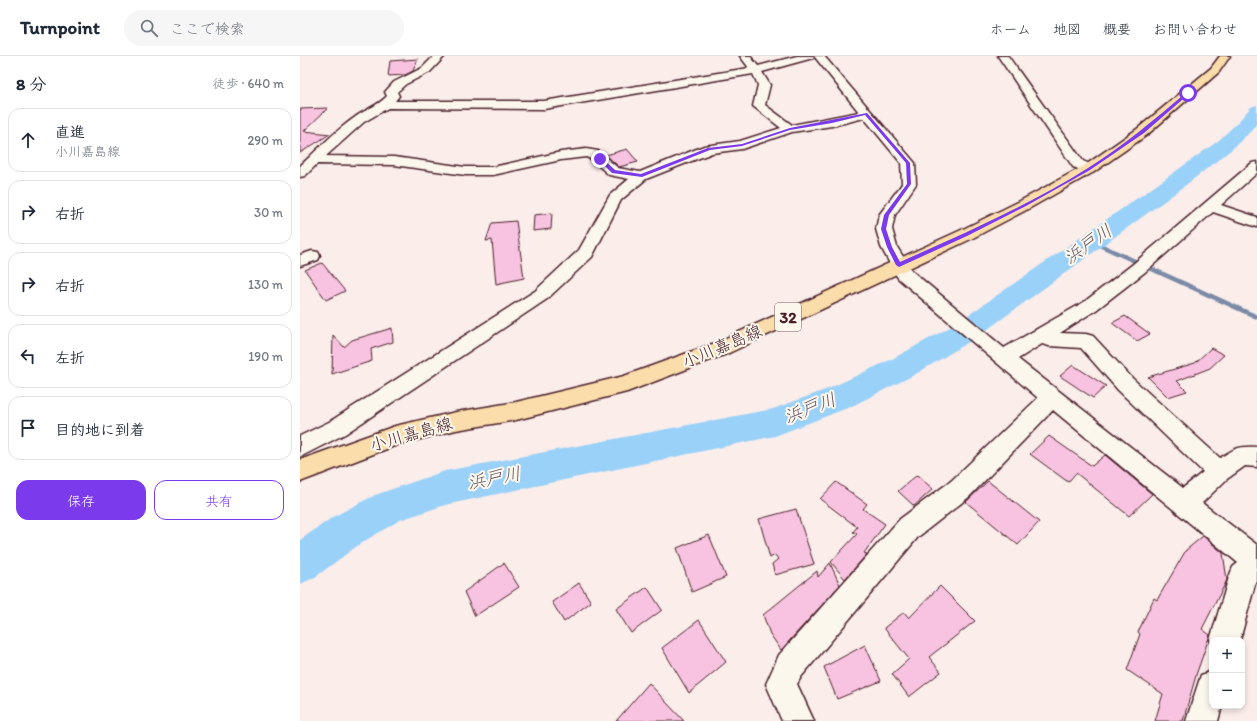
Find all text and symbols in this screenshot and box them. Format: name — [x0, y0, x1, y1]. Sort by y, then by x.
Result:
search box — [124, 10, 404, 46]
text: Turnpoint — [20, 16, 100, 39]
icon: search — [138, 17, 160, 39]
text: ここで検索 — [170, 20, 245, 38]
text: ホーム — [990, 21, 1031, 38]
text: 地図 — [1053, 21, 1081, 38]
text: 概要 — [1103, 21, 1131, 38]
text: お問い合わせ — [1153, 21, 1237, 38]
text: 8 分 — [16, 74, 46, 94]
text: 徒歩 · 640 m — [212, 76, 284, 91]
route start — [1179, 84, 1197, 102]
text: 直進 — [55, 123, 85, 141]
icon: ahead — [17, 129, 39, 151]
text: 290 m — [247, 133, 283, 148]
text: 小川嘉島線 — [55, 144, 120, 159]
route end — [591, 150, 609, 168]
icon: right — [17, 201, 39, 223]
text: 右折 — [55, 205, 85, 223]
text: 30 m — [254, 205, 283, 220]
water label: 浜戸川 — [1060, 220, 1116, 268]
icon: right — [17, 273, 39, 295]
text: 右折 — [55, 277, 85, 295]
text: 130 m — [248, 277, 283, 292]
road number: 32 — [775, 303, 801, 331]
street label: 小川嘉島線 — [679, 320, 765, 372]
icon: left — [17, 345, 39, 367]
text: 左折 — [55, 349, 85, 367]
text: 190 m — [248, 349, 283, 364]
water label: 浜戸川 — [781, 388, 839, 428]
street label: 小川嘉島線 — [367, 413, 455, 455]
icon: arrive — [17, 417, 39, 439]
text: 目的地に到着 — [55, 421, 145, 439]
water label: 浜戸川 — [465, 462, 523, 494]
button: 保存 — [16, 480, 146, 520]
button: 共有 — [154, 480, 284, 520]
map controls — [1209, 637, 1245, 709]
button: + — [1209, 637, 1245, 673]
button: − — [1209, 673, 1245, 709]

